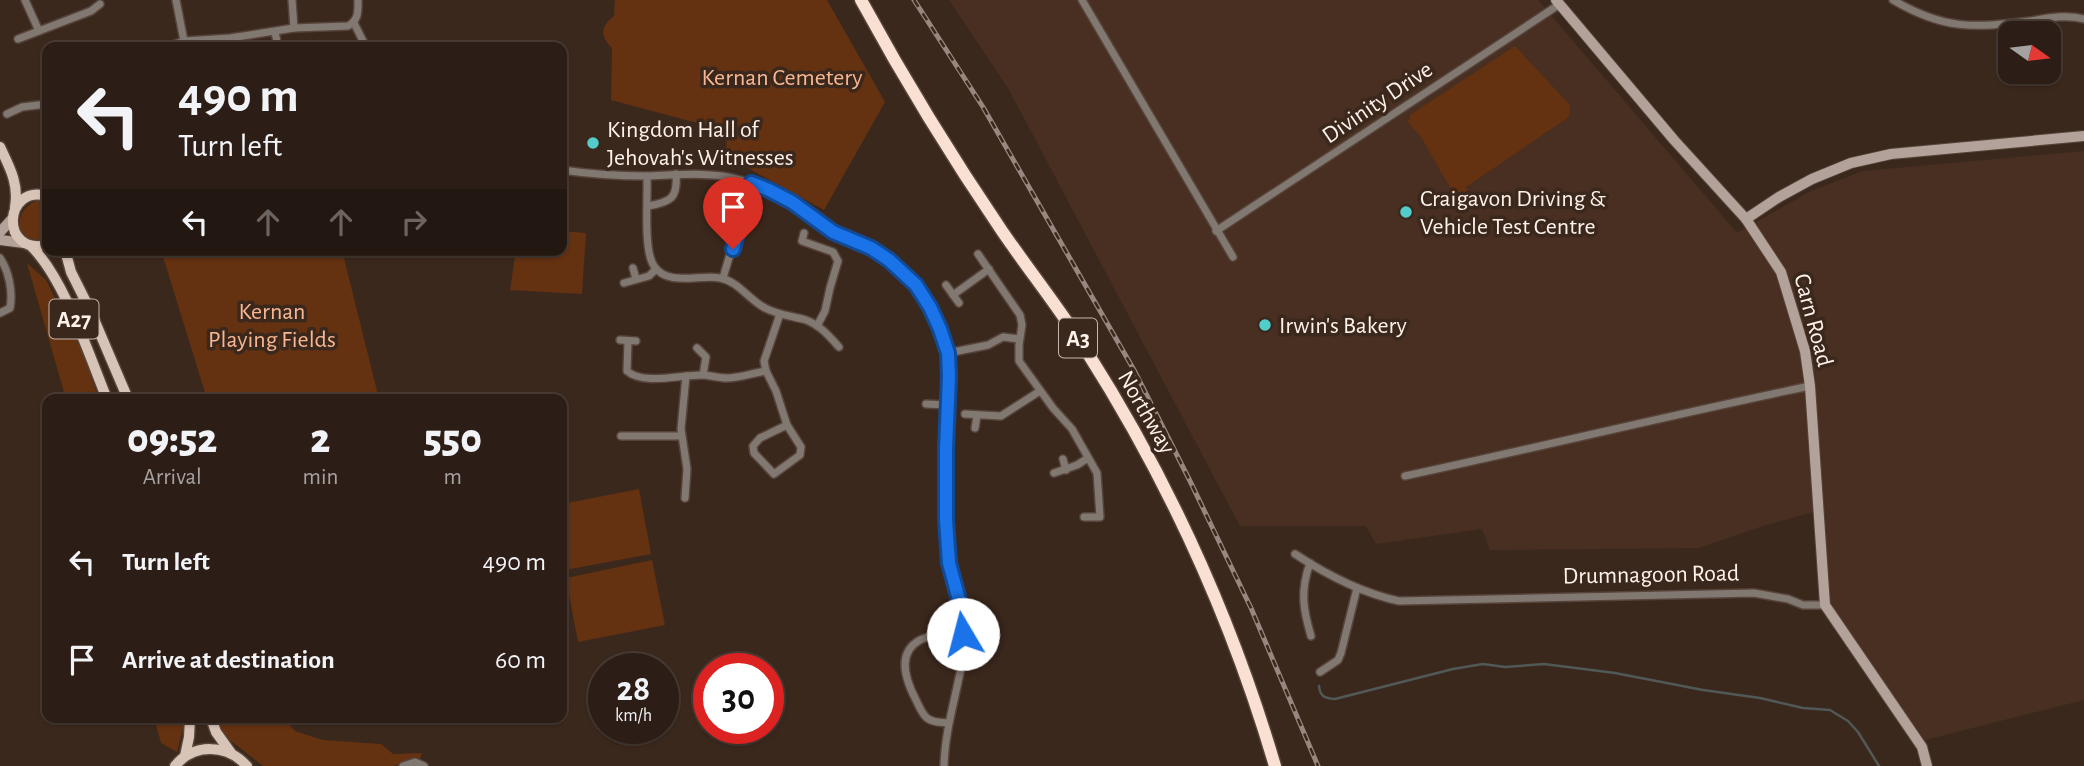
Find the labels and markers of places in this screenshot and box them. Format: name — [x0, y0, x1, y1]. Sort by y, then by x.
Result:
place label: Kingdom Hall of Jehovah's Witnesses — [607, 118, 794, 170]
marker: Kingdom Hall of Jehovah's Witnesses — [585, 135, 601, 151]
pin — [703, 177, 763, 249]
place label: Craigavon Driving & Vehicle Test Centre — [1420, 187, 1606, 239]
marker: Craigavon Driving & Vehicle Test Centre — [1398, 204, 1414, 220]
place label: Irwin's Bakery — [1279, 314, 1407, 338]
marker: Irwin's Bakery — [1257, 317, 1273, 333]

